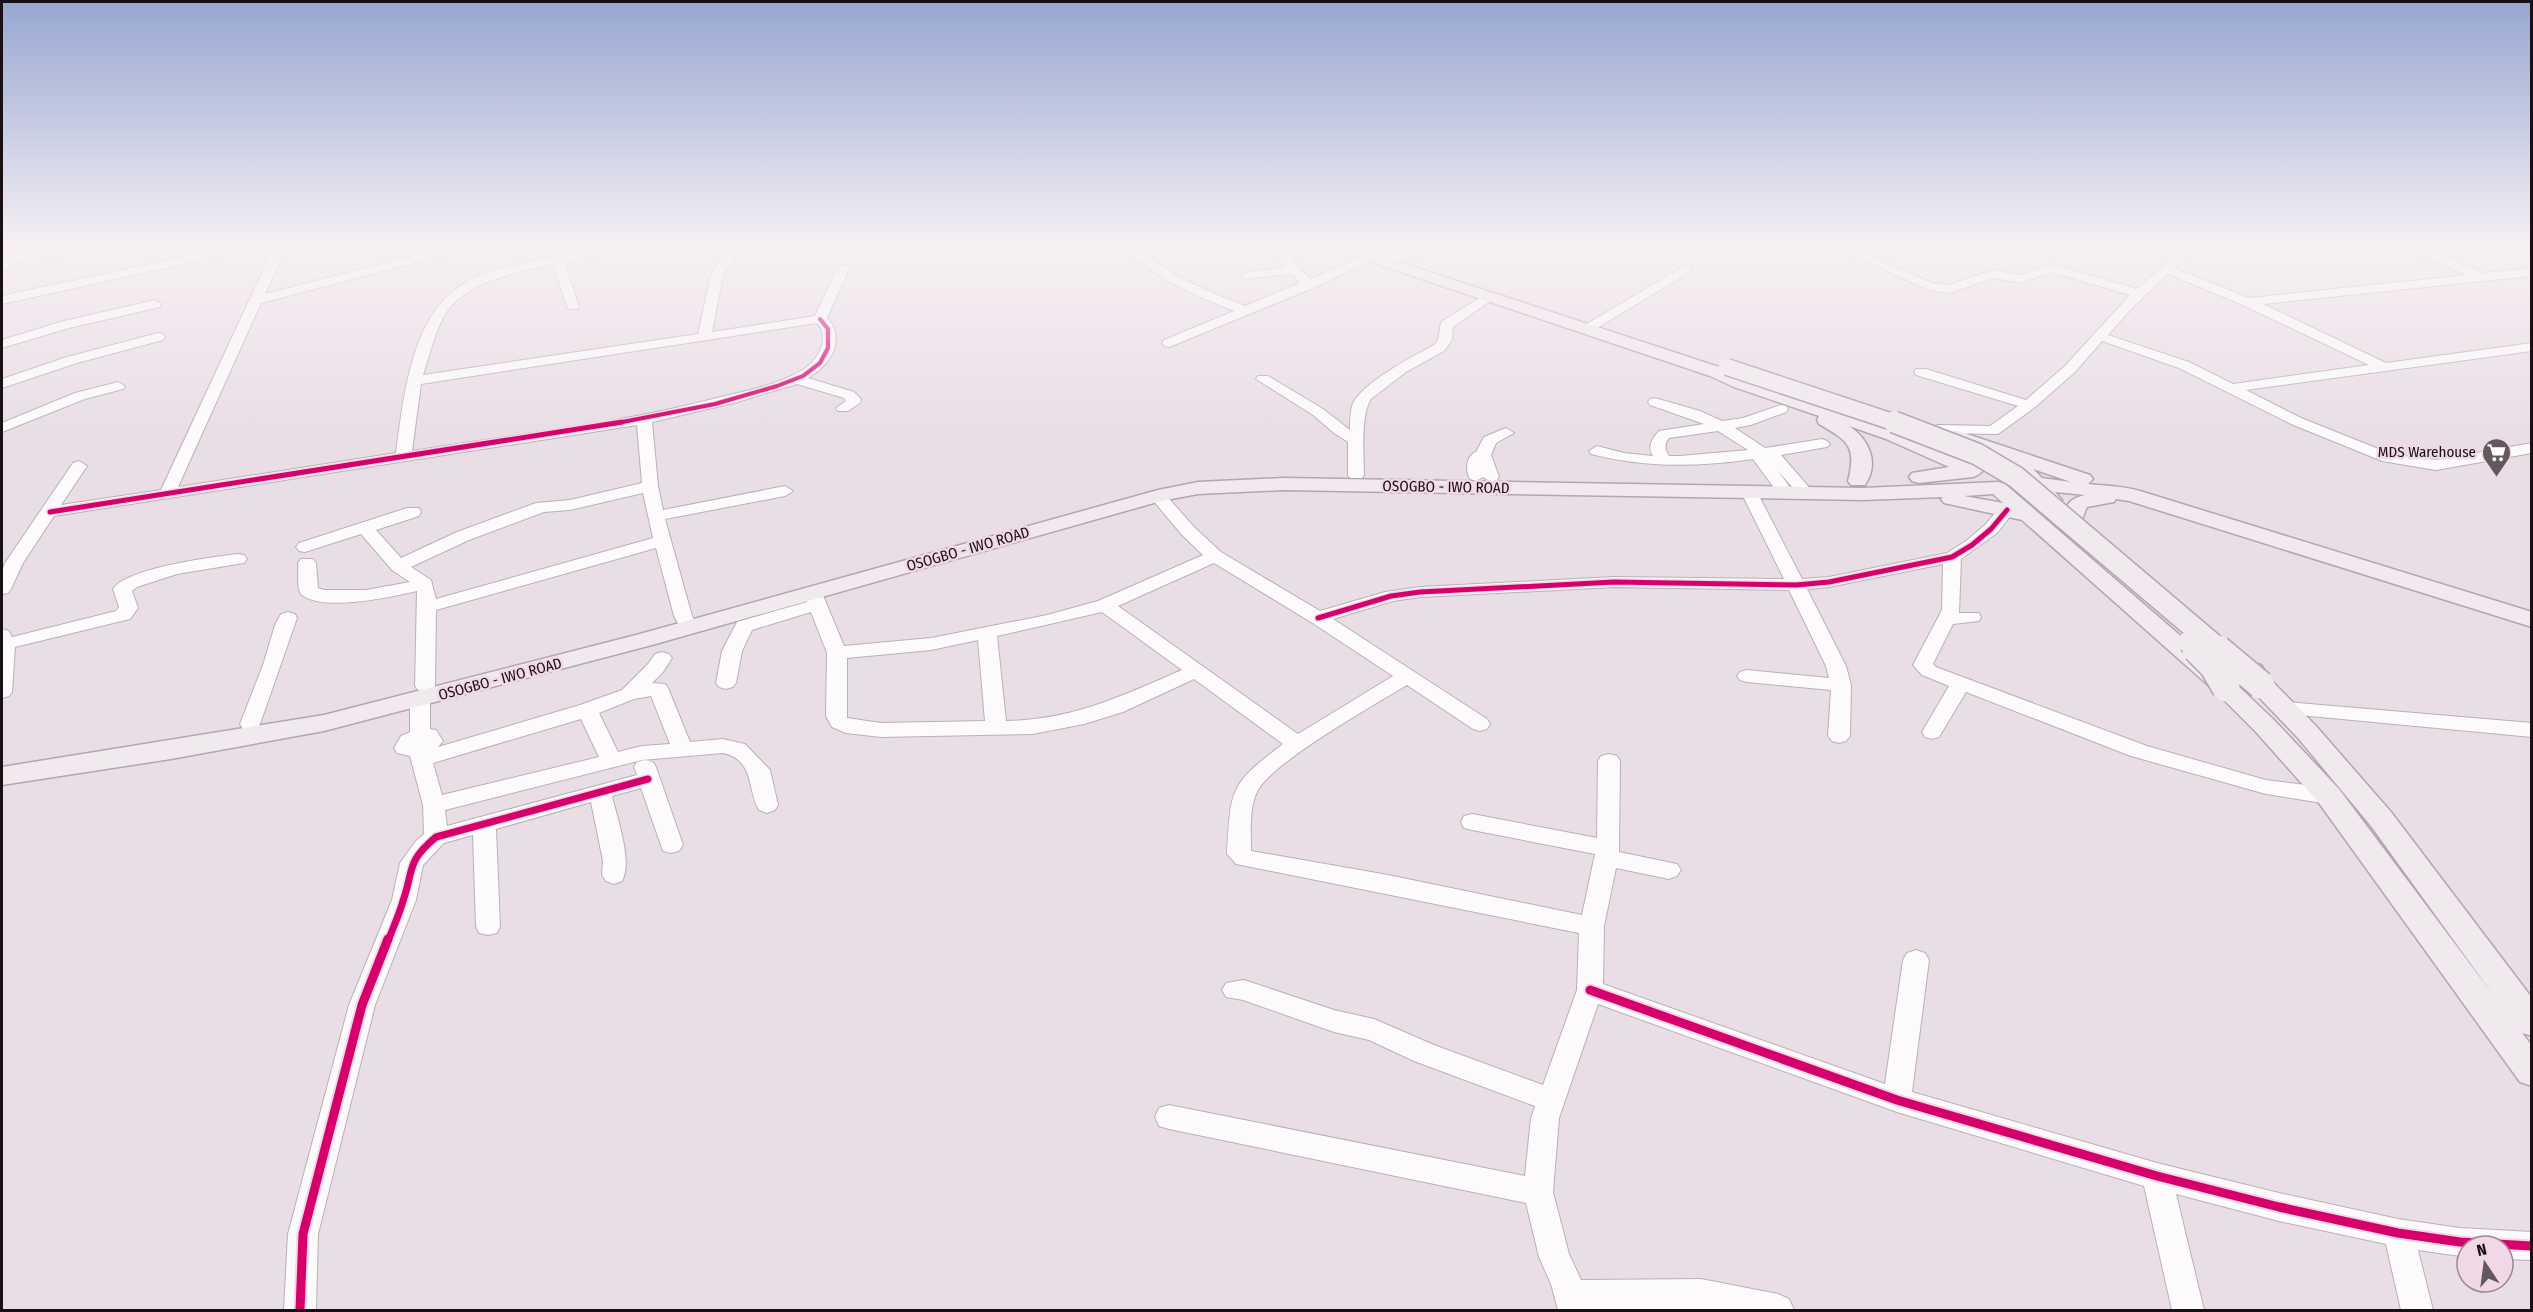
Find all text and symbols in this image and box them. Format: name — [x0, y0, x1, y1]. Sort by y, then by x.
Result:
supermarket icon: MDS Warehouse — [2481, 436, 2513, 478]
place label: MDS Warehouse — [2378, 443, 2476, 461]
street label: OSOGBO - IWO ROAD — [1382, 477, 1510, 497]
street label: OSOGBO - IWO ROAD — [904, 523, 1032, 575]
street label: OSOGBO - IWO ROAD — [436, 654, 564, 704]
north arrow — [2455, 1234, 2515, 1294]
text: N — [2475, 1240, 2489, 1260]

